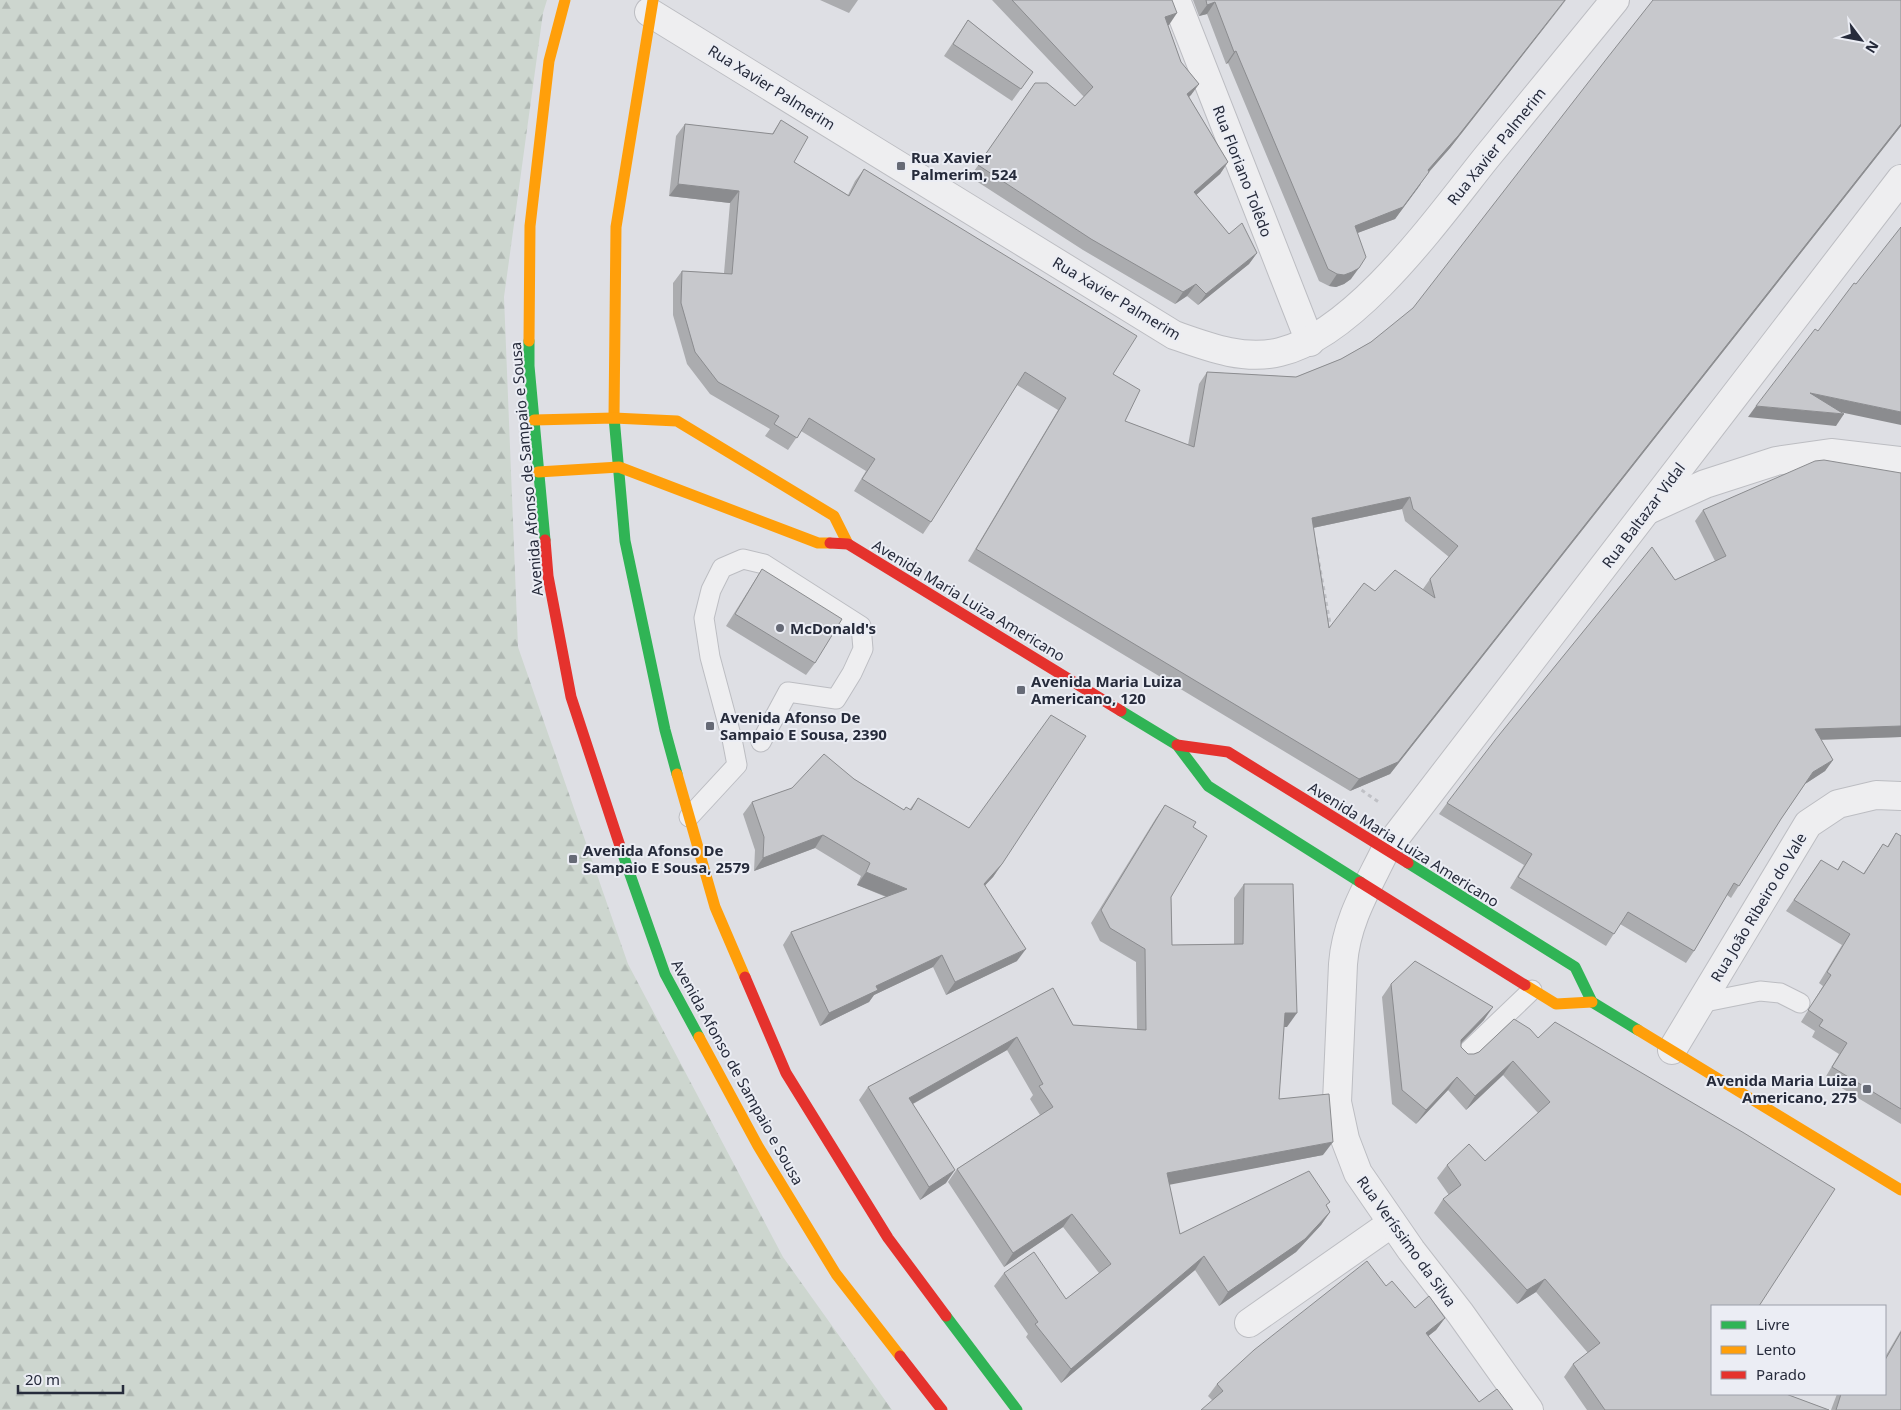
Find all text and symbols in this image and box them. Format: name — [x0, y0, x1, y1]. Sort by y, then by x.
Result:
north arrow — [1836, 15, 1886, 65]
text: N — [1861, 37, 1884, 57]
street label: Rua Xavier Palmerim — [705, 40, 839, 134]
street label: Rua Xavier Palmerim — [1442, 83, 1550, 209]
street label: Rua Floriano Tolêdo — [1209, 102, 1277, 240]
place label: Rua Xavier Palmerim, 524 — [911, 147, 1018, 184]
marker: Rua Xavier Palmerim, 524 — [895, 160, 907, 172]
street label: Rua Xavier Palmerim — [1049, 252, 1185, 344]
street label: Avenida Afonso de Sampaio e Sousa — [505, 341, 547, 597]
street label: Rua Baltazar Vidal — [1597, 458, 1689, 572]
street label: Avenida Maria Luiza Americano — [869, 534, 1069, 666]
place label: McDonald's — [790, 618, 876, 638]
marker: McDonald's — [774, 622, 786, 634]
place label: Avenida Maria Luiza Americano, 120 — [1031, 671, 1182, 708]
marker: Avenida Maria Luiza Americano, 120 — [1015, 684, 1027, 696]
place label: Avenida Afonso De Sampaio E Sousa, 2390 — [720, 707, 887, 744]
marker: Avenida Afonso De Sampaio E Sousa, 2390 — [704, 720, 716, 732]
street label: Avenida Maria Luiza Americano — [1305, 777, 1503, 911]
street label: Rua João Ribeiro do Vale — [1705, 829, 1811, 985]
place label: Avenida Afonso De Sampaio E Sousa, 2579 — [583, 840, 750, 877]
marker: Avenida Afonso De Sampaio E Sousa, 2579 — [567, 853, 579, 865]
street label: Avenida Afonso de Sampaio e Sousa — [667, 956, 809, 1188]
place label: Avenida Maria Luiza Americano, 275 — [1706, 1070, 1857, 1107]
marker: Avenida Maria Luiza Americano, 275 — [1861, 1083, 1873, 1095]
street label: Rua Veríssimo da Silva — [1353, 1172, 1461, 1310]
legend — [1711, 1305, 1886, 1395]
text: Livre — [1756, 1314, 1790, 1334]
text: Lento — [1756, 1339, 1796, 1359]
scale bar — [18, 1362, 122, 1394]
text: Parado — [1756, 1364, 1806, 1384]
text: 20 m — [25, 1369, 60, 1389]

